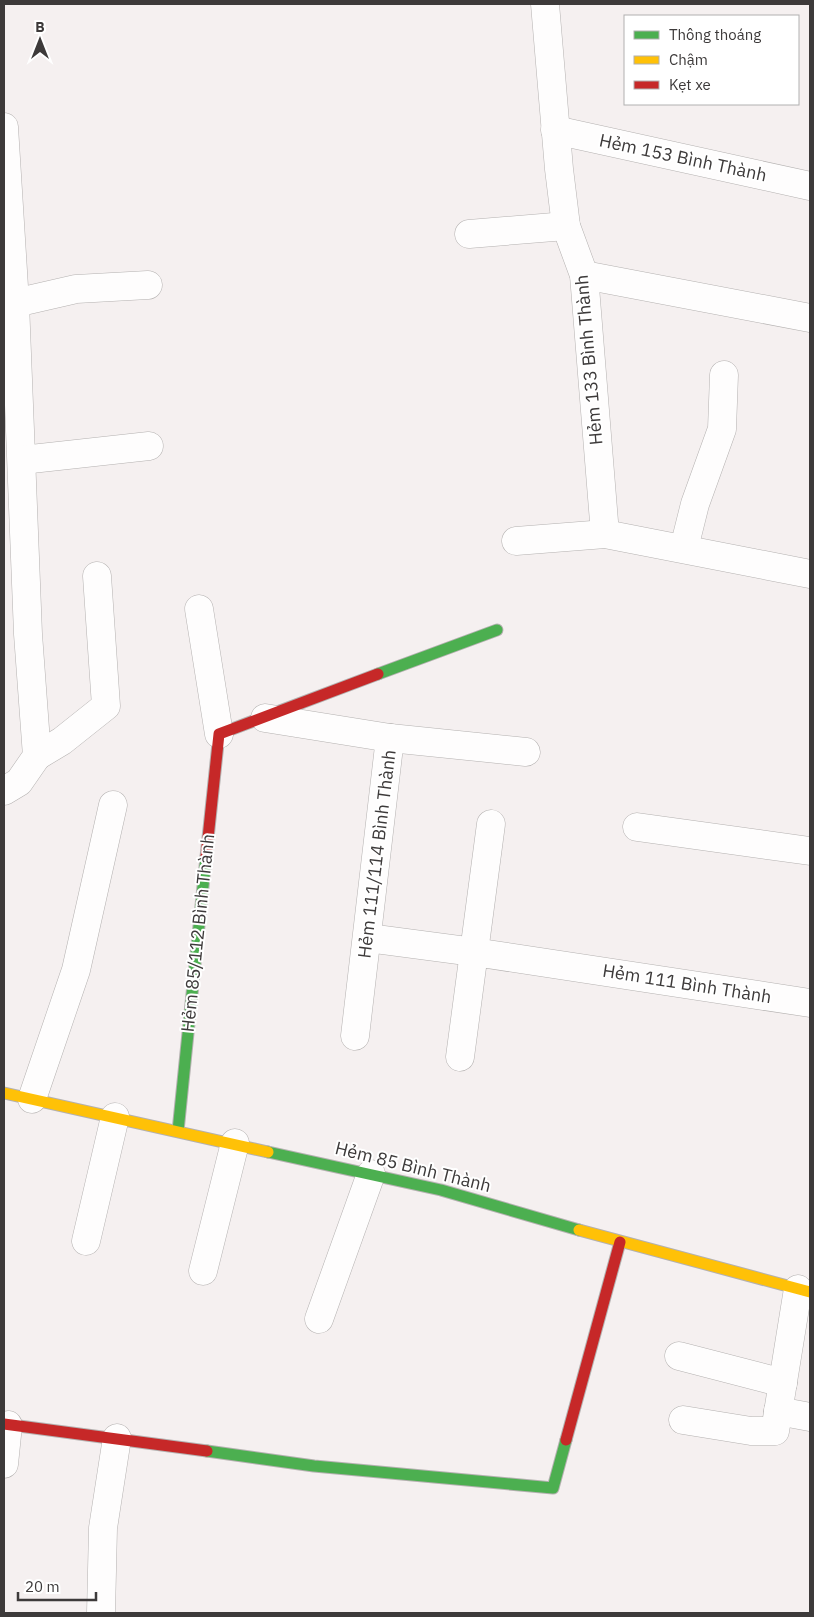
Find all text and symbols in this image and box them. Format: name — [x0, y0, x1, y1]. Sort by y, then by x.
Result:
north arrow — [15, 15, 65, 65]
legend — [624, 15, 799, 105]
text: B — [35, 18, 45, 36]
text: Thông thoáng — [669, 25, 761, 44]
text: Chậm — [669, 50, 708, 69]
text: Kẹt xe — [669, 75, 711, 94]
street label: Hẻm 153 Bình Thành — [597, 129, 769, 187]
street label: Hẻm 133 Bình Thành — [570, 274, 607, 446]
street label: Hẻm 111/114 Bình Thành — [352, 748, 401, 960]
street label: Hẻm 85/112 Bình Thành — [176, 833, 219, 1033]
street label: Hẻm 111 Bình Thành — [601, 959, 773, 1008]
street label: Hẻm 85 Bình Thành — [333, 1136, 494, 1197]
scale bar — [18, 1570, 95, 1602]
text: 20 m — [25, 1577, 60, 1596]

